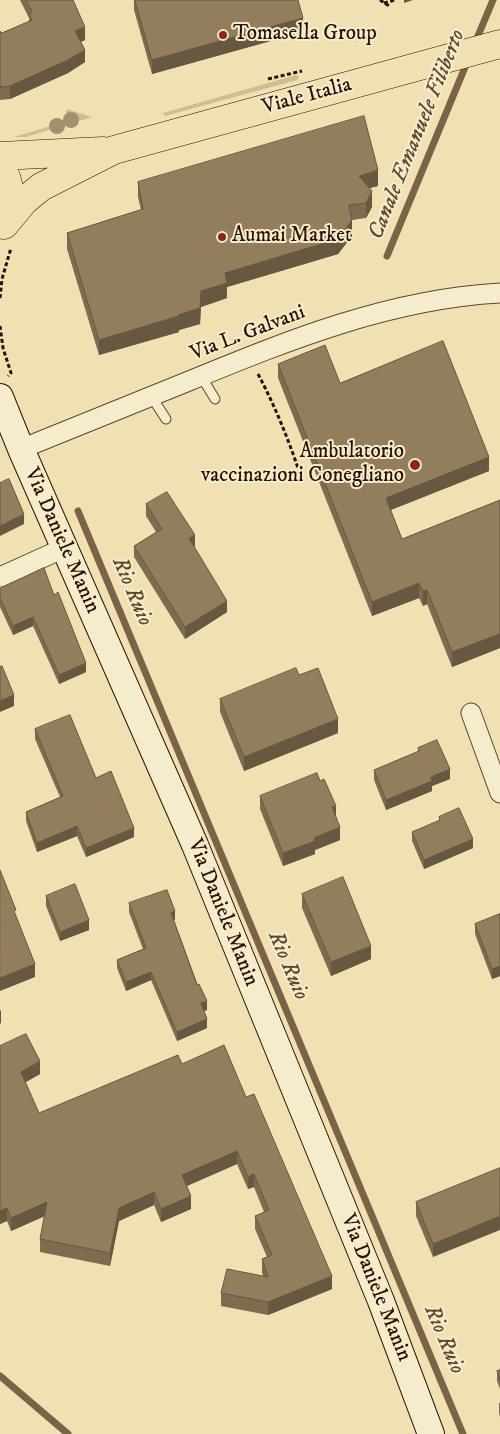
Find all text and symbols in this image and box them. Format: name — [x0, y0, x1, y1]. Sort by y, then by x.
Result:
place label: Tomasella Group — [233, 22, 377, 48]
water label: Canale Emanuele Filiberto — [364, 26, 472, 244]
marker: Tomasella Group — [217, 29, 229, 41]
street label: Viale Italia — [260, 73, 354, 121]
place label: Aumai Market — [232, 224, 352, 250]
marker: Aumai Market — [216, 231, 228, 243]
street label: Via L. Galvani — [187, 301, 309, 367]
place label: Ambulatorio vaccinazioni Conegliano — [201, 440, 404, 490]
marker: Ambulatorio vaccinazioni Conegliano — [408, 458, 422, 472]
street label: Via Daniele Manin — [18, 464, 104, 618]
water label: Rio Ruio — [105, 554, 157, 630]
street label: Via Daniele Manin — [181, 836, 263, 990]
water label: Rio Ruio — [261, 928, 313, 1004]
street label: Via Daniele Manin — [334, 1211, 416, 1365]
water label: Rio Ruio — [417, 1302, 469, 1378]

